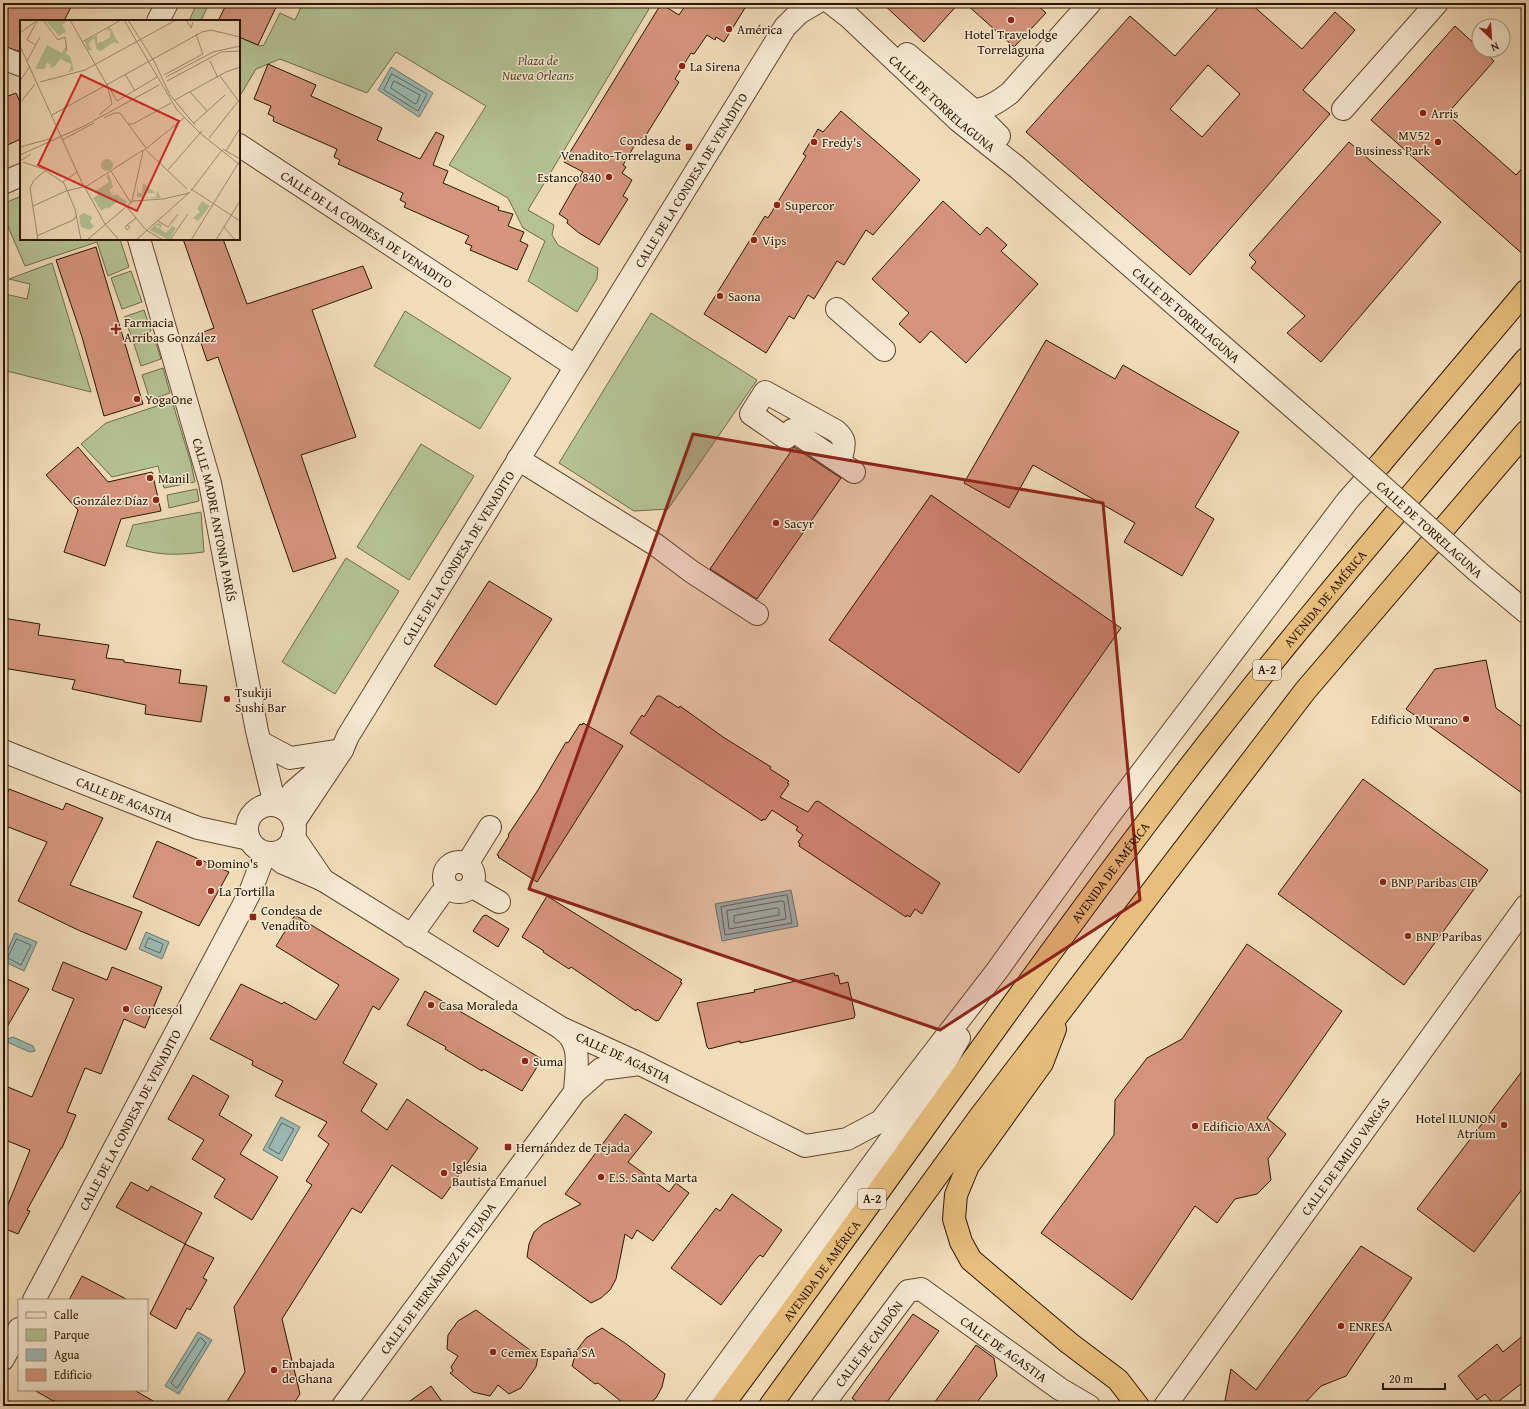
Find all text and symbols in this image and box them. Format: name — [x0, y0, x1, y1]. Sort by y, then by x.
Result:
marker: Hotel Travelodge Torrelaguna — [1006, 15, 1016, 25]
north arrow — [1471, 18, 1511, 58]
inset map — [20, 20, 240, 240]
place label: América — [737, 20, 783, 39]
marker: América — [724, 24, 734, 34]
place label: Hotel Travelodge Torrelaguna — [965, 25, 1057, 59]
text: N — [1488, 38, 1502, 56]
park label: Plaza de Nueva Orleans — [502, 51, 574, 85]
street label: CALLE DE TORRELAGUNA — [885, 51, 1000, 157]
place label: La Sirena — [690, 57, 741, 76]
marker: La Sirena — [677, 61, 687, 71]
street label: CALLE DE LA CONDESA DE VENADITO — [630, 89, 752, 271]
place label: Arris — [1431, 104, 1458, 123]
marker: Arris — [1418, 108, 1428, 118]
place label: MV52 Business Park — [1355, 126, 1430, 160]
place label: Condesa de Venadito-Torrelaguna — [561, 131, 682, 165]
place label: Fredy's — [822, 133, 862, 152]
marker: Fredy's — [809, 137, 819, 147]
marker: MV52 Business Park — [1433, 137, 1443, 147]
marker: Condesa de Venadito-Torrelaguna — [684, 142, 694, 152]
street label: CALLE DE LA CONDESA DE VENADITO — [277, 166, 456, 293]
place label: Estanco 840 — [537, 168, 601, 187]
marker: Estanco 840 — [604, 172, 614, 182]
place label: Supercor — [785, 196, 835, 215]
marker: Supercor — [772, 200, 782, 210]
place label: Vips — [762, 231, 786, 250]
marker: Vips — [749, 235, 759, 245]
street label: CALLE DE TORRELAGUNA — [1128, 263, 1244, 368]
place label: Saona — [728, 287, 761, 306]
marker: Saona — [715, 291, 725, 301]
place label: Farmacia Arribas González — [124, 313, 216, 347]
marker: Farmacia Arribas González — [111, 324, 121, 334]
place label: YogaOne — [145, 390, 193, 409]
marker: YogaOne — [132, 394, 142, 404]
street label: CALLE MADRE ANTONIA PARÍS — [187, 436, 241, 603]
street label: CALLE DE LA CONDESA DE VENADITO — [397, 467, 519, 649]
place label: Manil — [158, 469, 190, 488]
marker: Manil — [145, 473, 155, 483]
street label: CALLE DE TORRELAGUNA — [1372, 476, 1487, 582]
place label: González Díaz — [73, 491, 148, 510]
marker: González Díaz — [151, 495, 161, 505]
place label: Sacyr — [784, 514, 815, 533]
marker: Sacyr — [771, 518, 781, 528]
street label: AVENIDA DE AMÉRICA — [1279, 546, 1371, 652]
road number: A-2 — [1253, 660, 1281, 680]
place label: Tsukiji Sushi Bar — [235, 683, 287, 717]
marker: Tsukiji Sushi Bar — [222, 694, 232, 704]
place label: Edificio Murano — [1371, 710, 1458, 729]
marker: Edificio Murano — [1461, 714, 1471, 724]
street label: CALLE DE AGASTIA — [73, 772, 176, 827]
street label: AVENIDA DE AMÉRICA — [1067, 818, 1154, 927]
place label: Domino's — [207, 854, 258, 873]
marker: Domino's — [194, 858, 204, 868]
place label: BNP Paribas CIB — [1391, 873, 1478, 892]
marker: BNP Paribas CIB — [1378, 877, 1388, 887]
place label: La Tortilla — [219, 882, 276, 901]
marker: La Tortilla — [206, 886, 216, 896]
place label: Condesa de Venadito — [261, 901, 322, 935]
marker: Condesa de Venadito — [248, 912, 258, 922]
place label: BNP Paribas — [1416, 927, 1482, 946]
marker: BNP Paribas — [1403, 931, 1413, 941]
place label: Casa Moraleda — [439, 996, 519, 1015]
place label: Concesol — [134, 1000, 183, 1019]
marker: Casa Moraleda — [426, 1000, 436, 1010]
marker: Concesol — [121, 1004, 131, 1014]
street label: CALLE DE LA CONDESA DE VENADITO — [74, 1026, 186, 1214]
street label: CALLE DE AGASTIA — [573, 1027, 674, 1088]
place label: Suma — [533, 1052, 564, 1071]
marker: Suma — [520, 1056, 530, 1066]
street label: CALLE DE EMILIO VARGAS — [1297, 1094, 1395, 1219]
place label: Hotel ILUNION Atrium — [1416, 1109, 1496, 1143]
place label: Edificio AXA — [1203, 1117, 1271, 1136]
marker: Hotel ILUNION Atrium — [1499, 1120, 1509, 1130]
marker: Edificio AXA — [1190, 1121, 1200, 1131]
place label: Hernández de Tejada — [516, 1138, 631, 1157]
marker: Hernández de Tejada — [503, 1142, 513, 1152]
place label: Iglesia Bautista Emanuel — [452, 1157, 547, 1191]
marker: Iglesia Bautista Emanuel — [439, 1168, 449, 1178]
place label: E.S. Santa Marta — [609, 1168, 698, 1187]
marker: E.S. Santa Marta — [596, 1172, 606, 1182]
road number: A-2 — [858, 1189, 886, 1209]
street label: CALLE DE HERNÁNDEZ DE TEJADA — [375, 1198, 500, 1358]
street label: AVENIDA DE AMÉRICA — [778, 1216, 865, 1326]
street label: CALLE DE CALIDÓN — [831, 1296, 908, 1391]
legend — [18, 1299, 148, 1391]
text: Calle — [54, 1306, 79, 1323]
street label: CALLE DE AGASTIA — [956, 1311, 1051, 1387]
place label: ENRESA — [1349, 1317, 1392, 1336]
marker: ENRESA — [1336, 1321, 1346, 1331]
text: Parque — [54, 1326, 90, 1343]
place label: Cemex España SA — [501, 1343, 596, 1362]
text: Agua — [54, 1346, 80, 1363]
marker: Cemex España SA — [488, 1347, 498, 1357]
place label: Embajada de Ghana — [282, 1354, 336, 1388]
marker: Embajada de Ghana — [269, 1365, 279, 1375]
scale bar — [1383, 1365, 1445, 1391]
text: Edificio — [54, 1366, 92, 1383]
text: 20 m — [1389, 1370, 1413, 1387]

